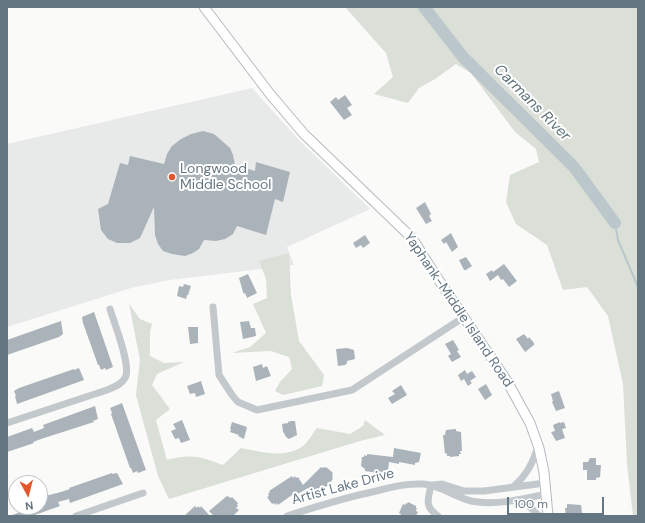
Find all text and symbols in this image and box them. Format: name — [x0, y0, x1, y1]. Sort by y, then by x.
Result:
water label: Carmans River — [490, 61, 574, 145]
place label: Longwood Middle School — [180, 161, 271, 194]
marker: Longwood Middle School — [167, 172, 177, 182]
street label: Yaphank-Middle Island Road — [400, 229, 516, 391]
street label: Artist Lake Drive — [290, 465, 396, 509]
north arrow — [8, 475, 48, 515]
scale bar — [509, 489, 606, 515]
text: 100 m — [514, 496, 548, 512]
text: N — [25, 498, 34, 513]

